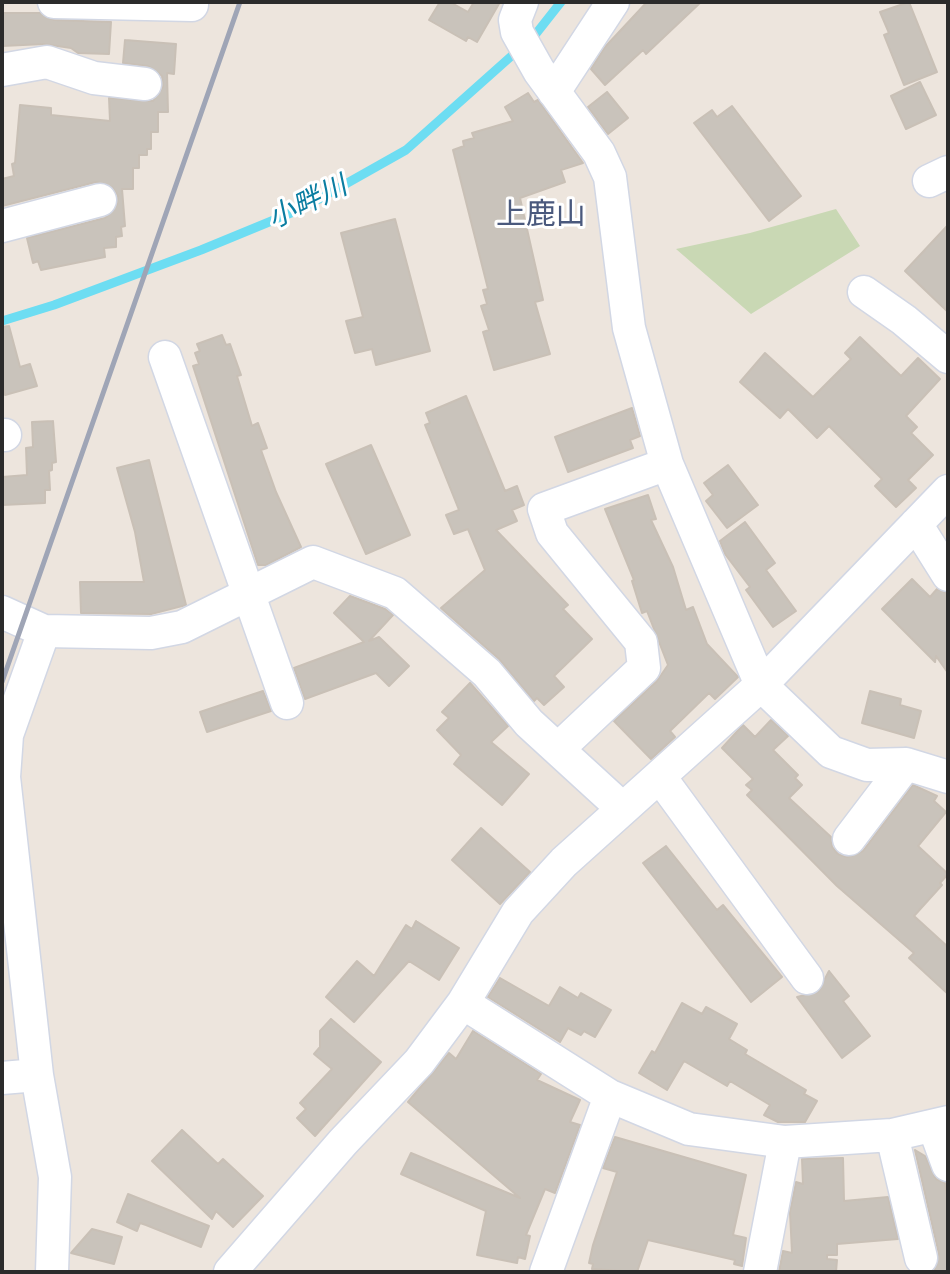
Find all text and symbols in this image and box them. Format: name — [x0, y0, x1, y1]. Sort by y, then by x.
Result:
water label: 小畔川 — [262, 168, 352, 236]
district label: 上鹿山 — [496, 196, 586, 232]

